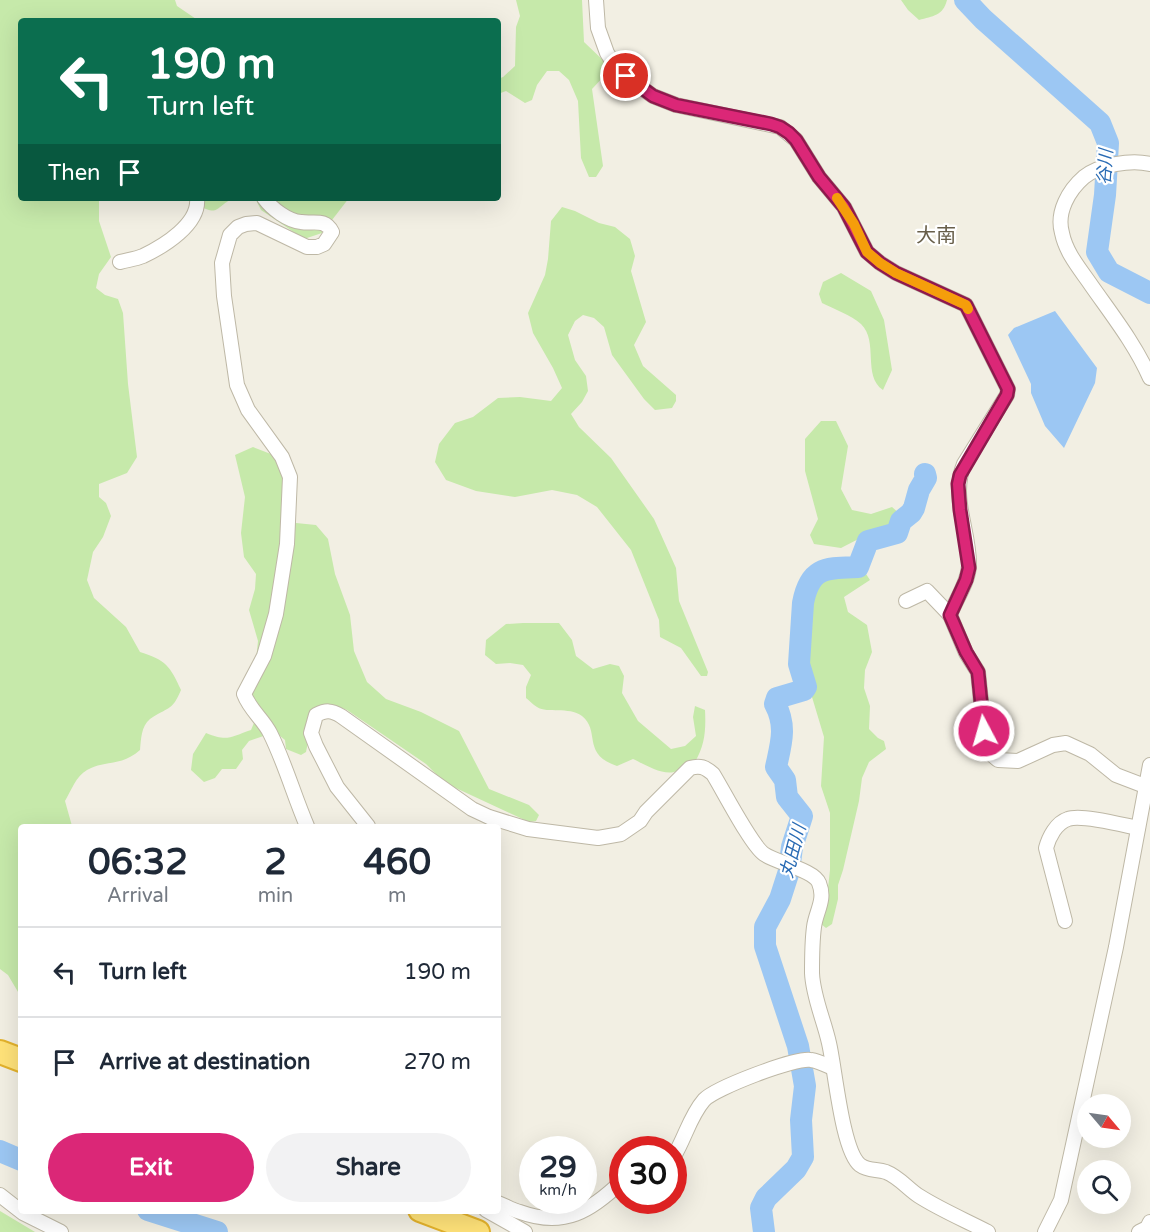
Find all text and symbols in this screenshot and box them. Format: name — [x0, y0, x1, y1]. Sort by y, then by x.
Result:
text: 190 m — [147, 39, 276, 90]
icon: left — [48, 42, 126, 120]
pin — [600, 50, 651, 101]
icon: arrive — [609, 59, 642, 92]
text: Turn left — [147, 90, 254, 123]
water label: 谷川 — [1093, 146, 1117, 186]
icon: arrive — [113, 156, 146, 189]
text: Then — [48, 160, 101, 186]
district label: 大南 — [916, 224, 956, 248]
position arrow — [952, 699, 1016, 763]
water label: 丸田川 — [775, 820, 811, 880]
text: 06:32 — [88, 841, 188, 884]
text: 2 — [264, 841, 287, 884]
text: 460 — [363, 841, 431, 884]
text: Arrival — [107, 884, 169, 908]
text: min — [258, 884, 293, 908]
text: m — [388, 884, 406, 908]
icon: left — [48, 956, 81, 989]
text: Turn left — [99, 959, 187, 985]
text: 190 m — [404, 959, 471, 985]
icon: arrive — [48, 1046, 81, 1079]
text: Arrive at destination — [99, 1049, 310, 1075]
text: 270 m — [404, 1049, 471, 1075]
north arrow — [1077, 1094, 1131, 1148]
map controls — [1077, 1094, 1131, 1214]
button: Exit — [48, 1133, 254, 1202]
button: Share — [266, 1133, 471, 1202]
speed limit sign: 30 — [609, 1136, 687, 1214]
text: 29 — [539, 1149, 577, 1186]
button: search — [1077, 1160, 1131, 1214]
text: km/h — [539, 1181, 577, 1199]

